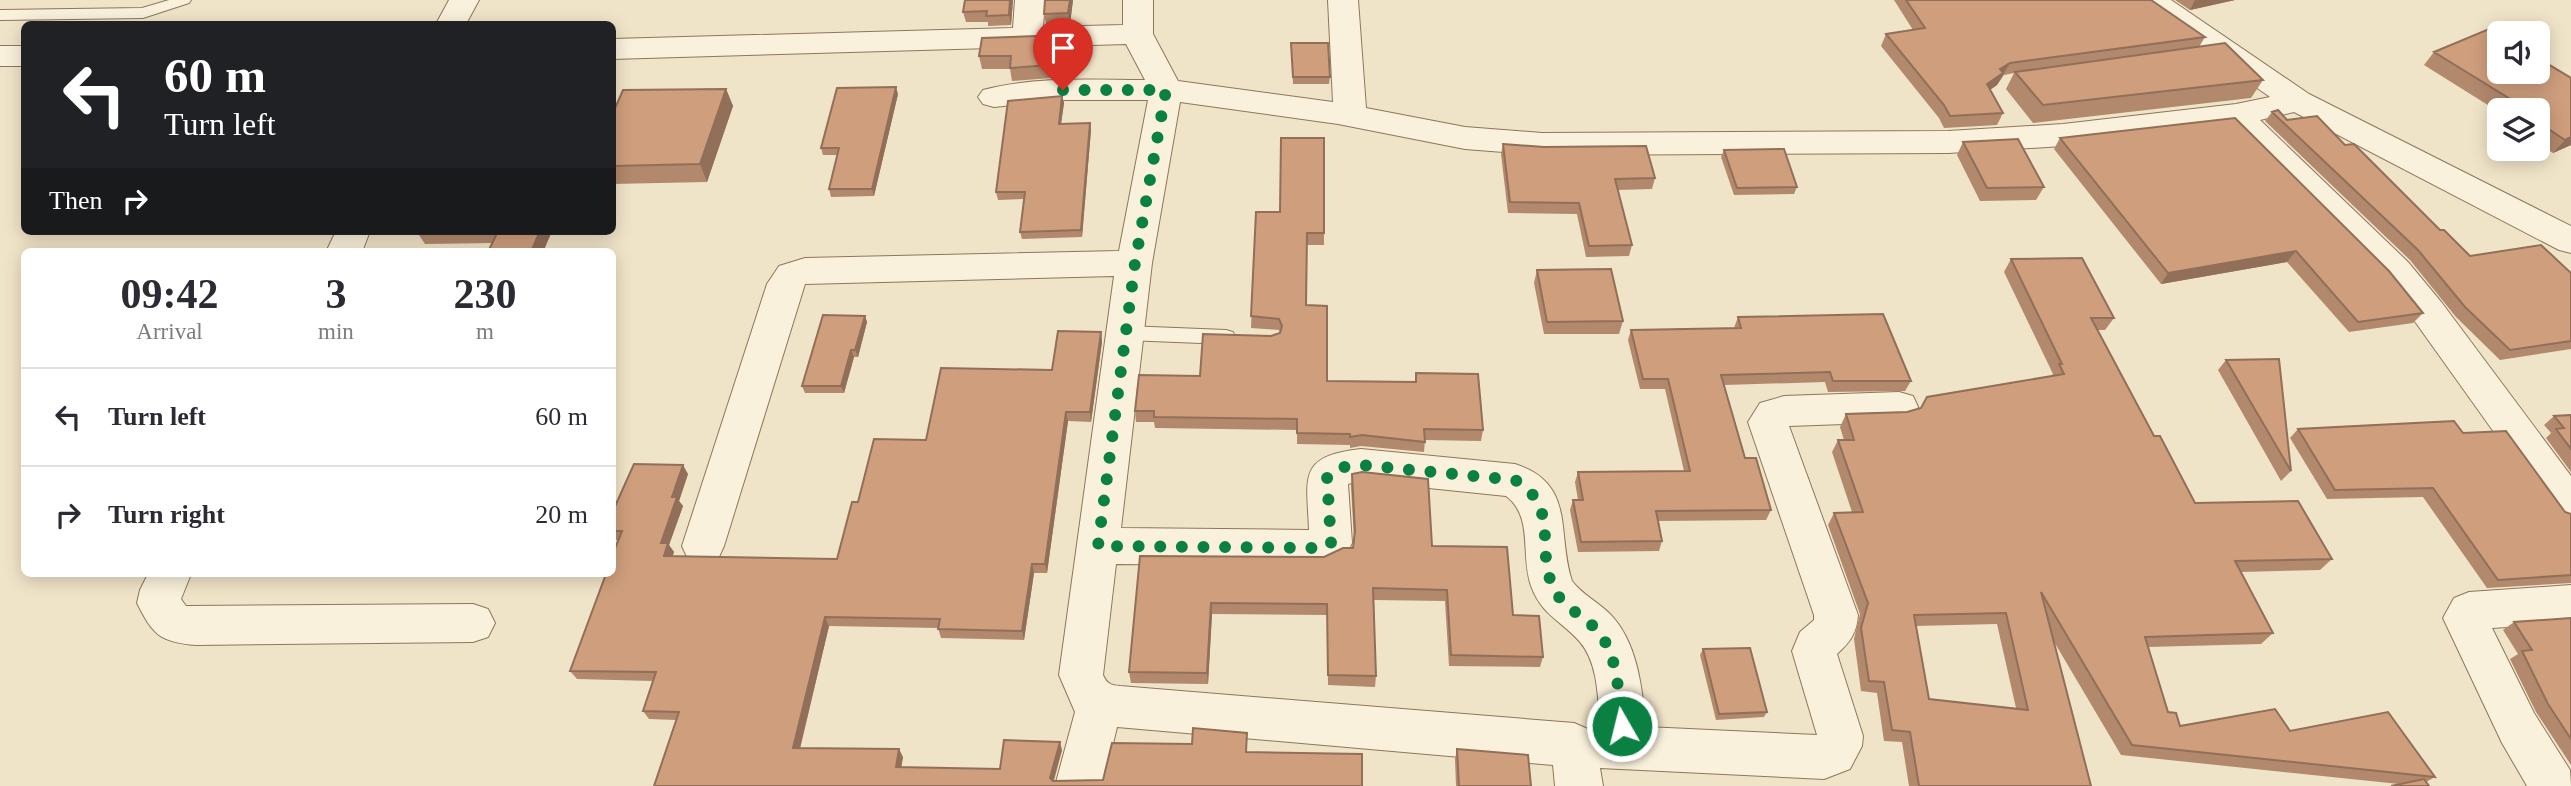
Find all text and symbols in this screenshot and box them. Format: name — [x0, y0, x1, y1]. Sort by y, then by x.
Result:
pin — [1033, 18, 1093, 90]
map controls — [2487, 21, 2550, 161]
button: sound — [2487, 21, 2550, 84]
icon: arrive — [1044, 29, 1082, 67]
text: 60 m — [164, 48, 266, 103]
icon: left — [49, 49, 140, 140]
button: layers — [2487, 98, 2550, 161]
text: Turn left — [164, 106, 276, 142]
icon: right — [116, 182, 154, 220]
text: Then — [49, 186, 102, 215]
text: 09:42 — [121, 271, 219, 317]
text: 3 — [325, 271, 346, 317]
text: 230 — [453, 271, 516, 317]
text: Arrival — [136, 319, 203, 344]
text: min — [318, 319, 354, 344]
text: m — [476, 319, 494, 344]
icon: left — [49, 398, 87, 436]
text: Turn left — [108, 402, 206, 431]
text: 60 m — [535, 402, 588, 431]
icon: right — [49, 496, 87, 534]
text: Turn right — [108, 500, 225, 529]
text: 20 m — [535, 500, 588, 529]
position arrow — [1585, 689, 1659, 763]

